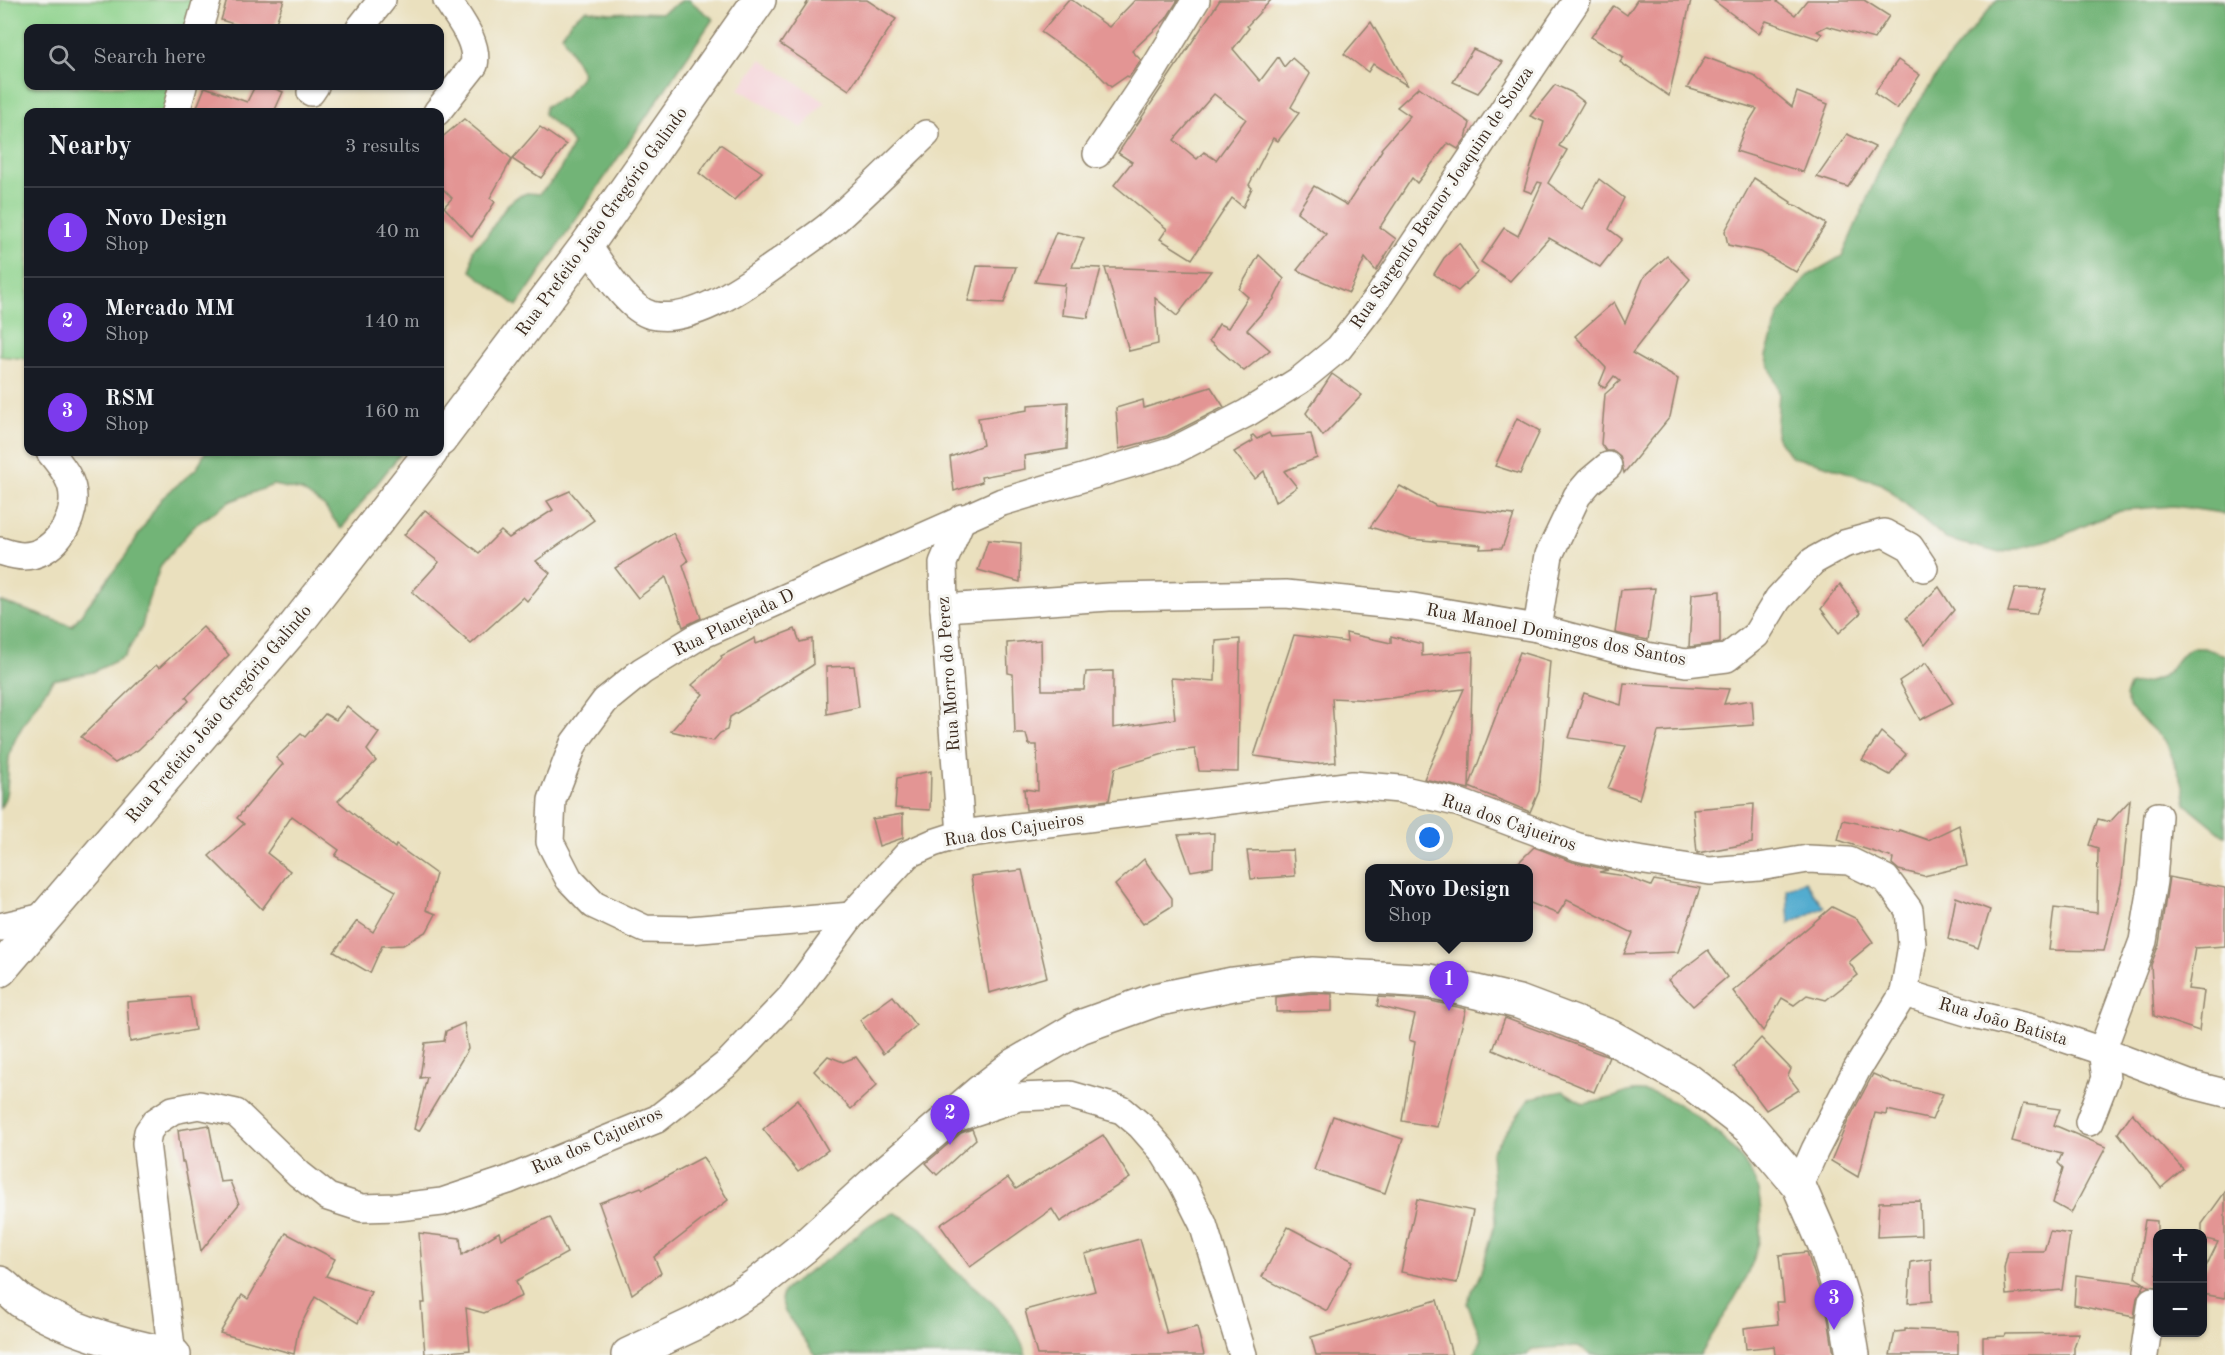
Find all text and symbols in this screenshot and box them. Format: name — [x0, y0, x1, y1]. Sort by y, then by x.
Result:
search box — [24, 24, 444, 90]
icon: search — [45, 41, 78, 74]
text: Search here — [93, 46, 206, 68]
street label: Rua Sargento Beanor Joaquim de Souza — [1347, 64, 1537, 332]
street label: Rua Prefeito João Gregório Galindo — [513, 104, 691, 340]
text: Nearby — [48, 134, 132, 160]
text: 3 results — [345, 137, 420, 157]
text: Novo Design — [105, 208, 227, 230]
text: 1 — [62, 222, 73, 242]
text: 40 m — [375, 222, 420, 242]
text: Shop — [105, 235, 149, 255]
text: Mercado MM — [105, 298, 234, 320]
text: 2 — [62, 312, 73, 332]
text: 140 m — [364, 312, 420, 332]
text: Shop — [105, 325, 149, 345]
text: RSM — [105, 388, 154, 410]
text: 3 — [62, 402, 73, 422]
text: 160 m — [364, 402, 420, 422]
text: Shop — [105, 415, 149, 435]
street label: Rua Planejada D — [671, 586, 797, 660]
street label: Rua Morro do Perez — [935, 596, 963, 752]
street label: Rua Manoel Domingos dos Santos — [1424, 601, 1688, 669]
street label: Rua Prefeito João Gregório Galindo — [123, 602, 315, 826]
street label: Rua dos Cajueiros — [1439, 792, 1579, 855]
street label: Rua dos Cajueiros — [943, 810, 1085, 850]
your location — [1415, 823, 1444, 852]
popup — [1365, 864, 1533, 942]
text: Novo Design — [1388, 879, 1510, 901]
text: Shop — [1388, 906, 1431, 926]
pin: 1 — [1430, 962, 1468, 1011]
street label: Rua João Batista — [1936, 995, 2070, 1049]
pin: 2 — [930, 1096, 970, 1145]
street label: Rua dos Cajueiros — [529, 1104, 665, 1178]
map controls — [2153, 1229, 2207, 1337]
button: + — [2153, 1229, 2207, 1283]
pin: 3 — [1814, 1280, 1854, 1330]
button: − — [2153, 1283, 2207, 1337]

